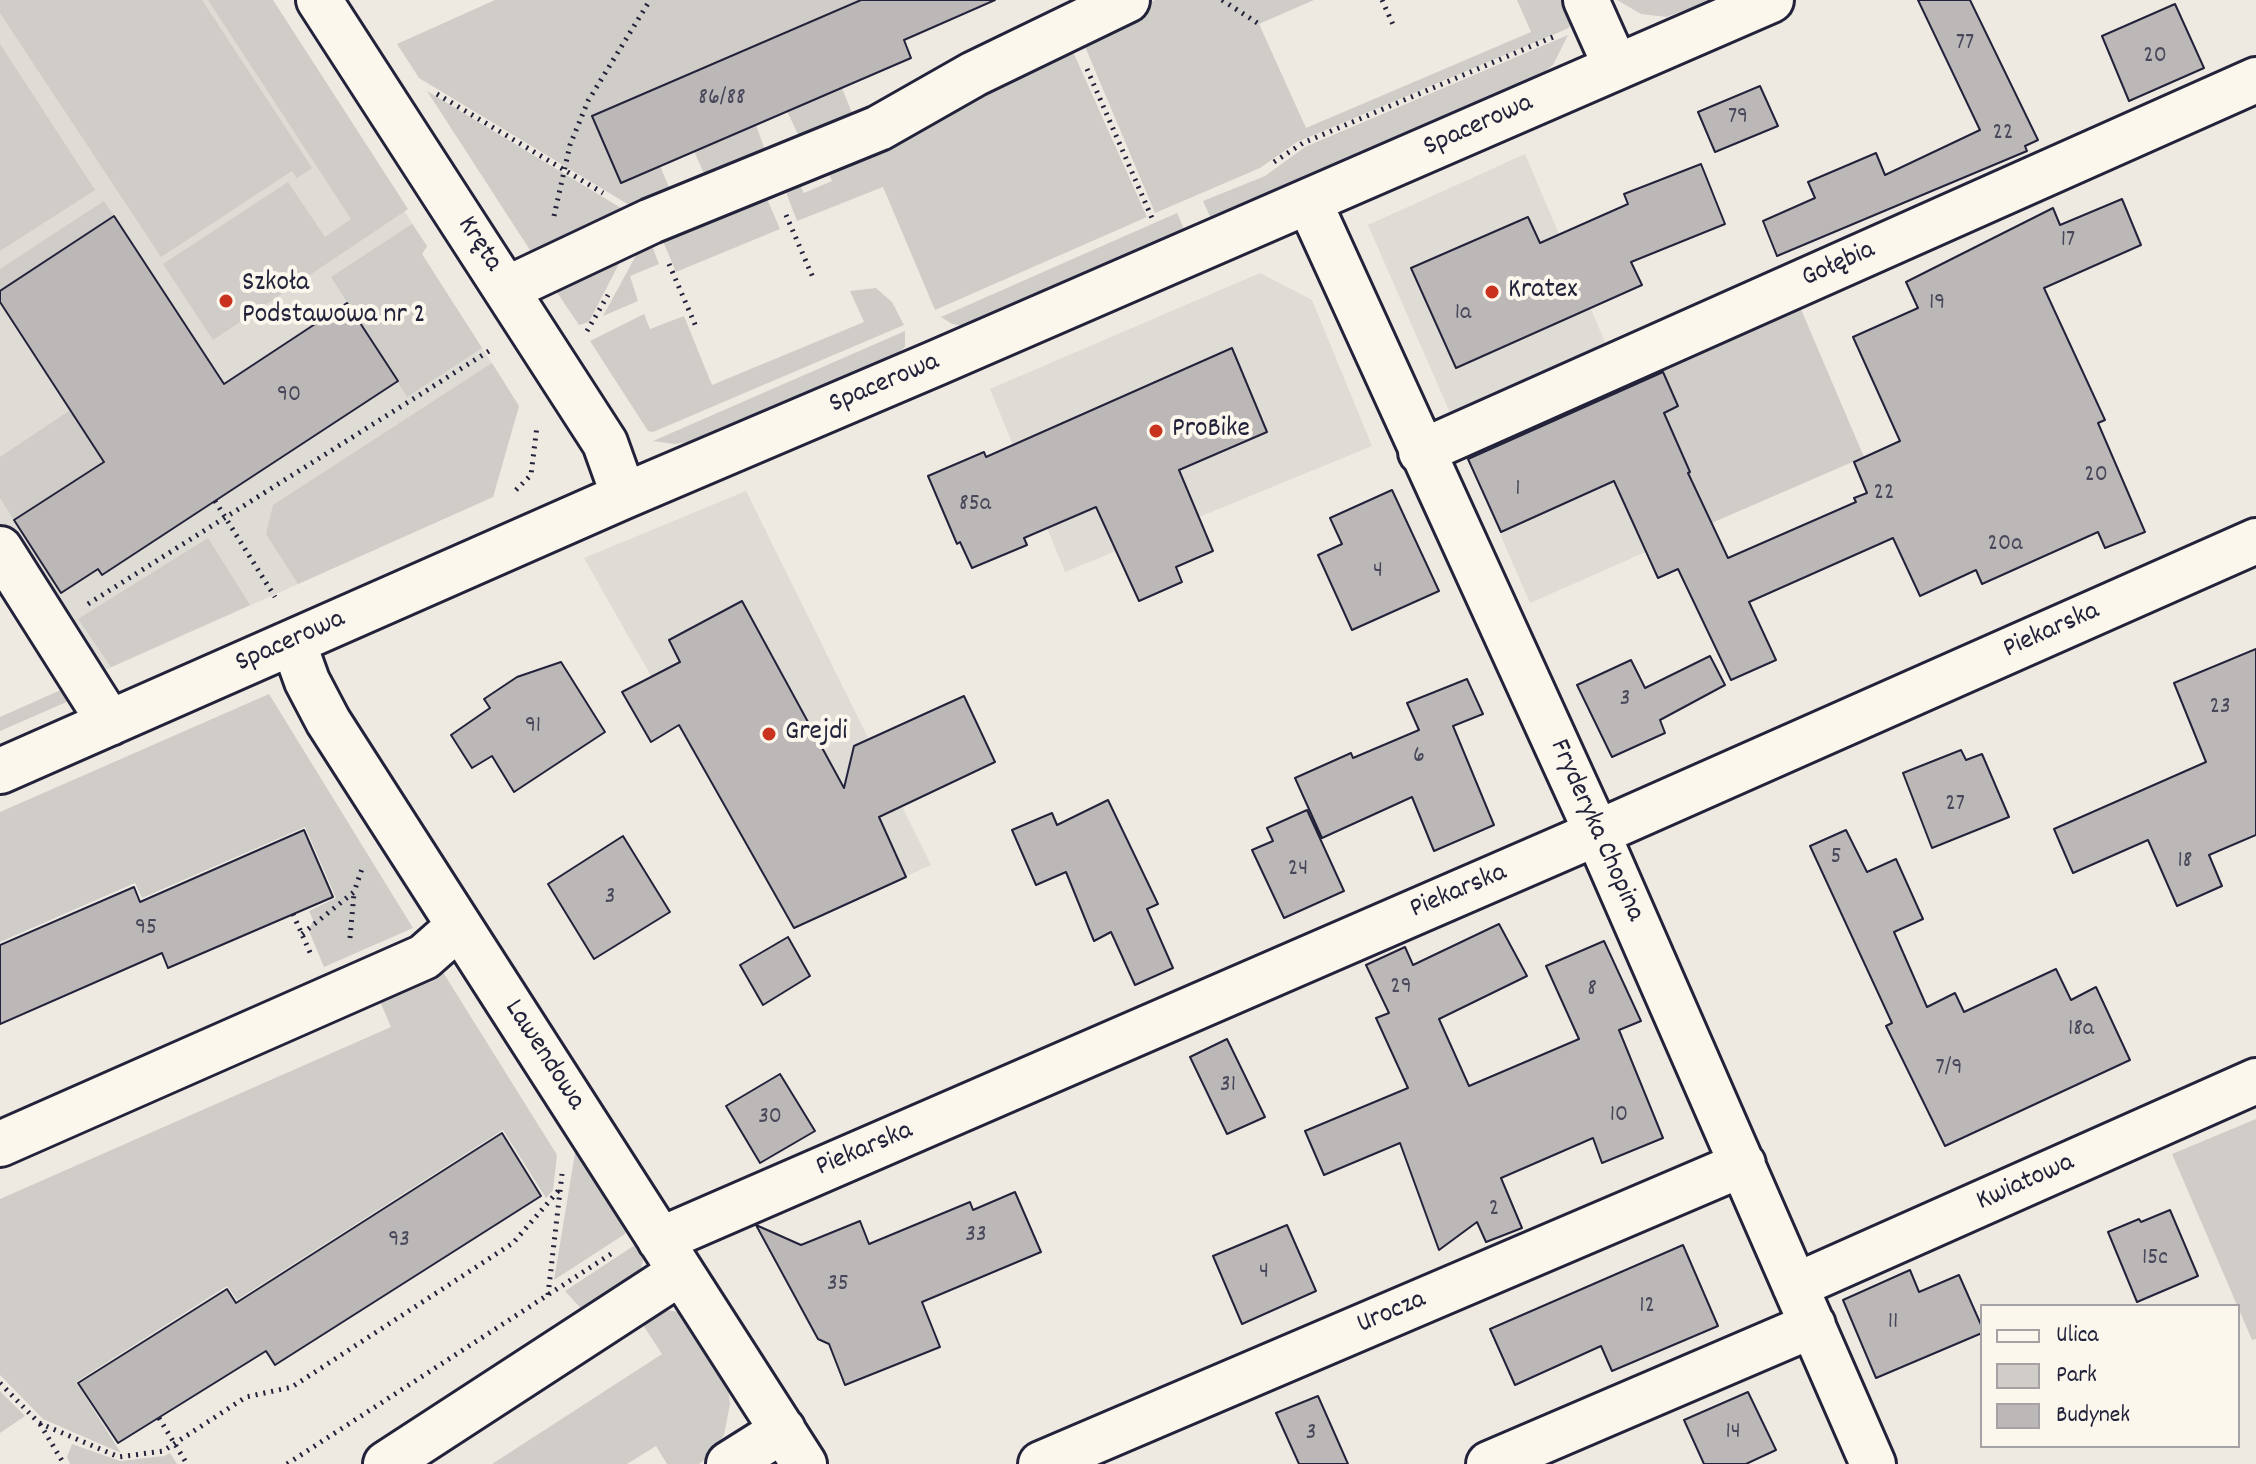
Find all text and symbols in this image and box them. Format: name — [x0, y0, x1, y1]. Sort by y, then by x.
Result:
house number: 77 — [1956, 31, 1974, 59]
house number: 20 — [2143, 44, 2167, 72]
house number: 86/88 — [698, 86, 746, 114]
street label: Spacerowa — [1419, 88, 1539, 166]
house number: 79 — [1728, 105, 1748, 133]
house number: 22 — [1993, 121, 2013, 149]
street label: Kręta — [448, 211, 508, 279]
house number: 17 — [2061, 228, 2075, 256]
street label: Gołębia — [1797, 235, 1881, 297]
place label: Szkoła Podstawowa nr 2 — [242, 268, 426, 334]
place label: Kratex — [1508, 275, 1577, 309]
marker: Kratex — [1483, 283, 1501, 301]
house number: 19 — [1929, 291, 1945, 319]
marker: Szkoła Podstawowa nr 2 — [217, 292, 235, 310]
house number: 1a — [1455, 301, 1471, 329]
street label: Spacerowa — [825, 347, 945, 423]
house number: 90 — [277, 383, 301, 411]
place label: ProBike — [1172, 414, 1250, 448]
marker: ProBike — [1147, 422, 1165, 440]
house number: 20 — [2084, 463, 2108, 491]
house number: 1 — [1515, 477, 1521, 505]
house number: 22 — [1874, 481, 1894, 509]
house number: 85a — [959, 492, 991, 520]
house number: 20a — [1988, 532, 2022, 560]
house number: 4 — [1373, 559, 1383, 587]
street label: Piekarska — [1999, 596, 2105, 668]
street label: Spacerowa — [231, 604, 351, 682]
house number: 3 — [1620, 687, 1630, 715]
house number: 23 — [2209, 695, 2231, 723]
house number: 91 — [525, 714, 541, 742]
place label: Grejdi — [785, 717, 847, 751]
marker: Grejdi — [760, 725, 778, 743]
street label: Fryderyka Chopina — [1540, 735, 1650, 927]
house number: 6 — [1413, 744, 1425, 772]
house number: 27 — [1945, 792, 1965, 820]
house number: 5 — [1830, 845, 1842, 873]
house number: 18 — [2178, 849, 2192, 877]
house number: 24 — [1288, 857, 1308, 885]
street label: Piekarska — [1406, 858, 1512, 928]
house number: 3 — [605, 885, 615, 913]
house number: 95 — [135, 916, 157, 944]
house number: 29 — [1390, 975, 1412, 1003]
house number: 8 — [1587, 977, 1597, 1005]
street label: Lawendowa — [495, 995, 591, 1117]
house number: 18a — [2068, 1017, 2094, 1045]
house number: 7/9 — [1935, 1056, 1963, 1084]
house number: 31 — [1220, 1073, 1236, 1101]
house number: 10 — [1610, 1103, 1628, 1131]
house number: 30 — [758, 1105, 782, 1133]
street label: Piekarska — [812, 1116, 918, 1186]
street label: Kwiatowa — [1972, 1148, 2080, 1220]
house number: 2 — [1489, 1197, 1499, 1225]
house number: 33 — [965, 1223, 987, 1251]
house number: 93 — [388, 1228, 410, 1256]
house number: 15c — [2142, 1246, 2168, 1274]
house number: 4 — [1259, 1260, 1269, 1288]
house number: 35 — [827, 1272, 849, 1300]
street label: Urocza — [1353, 1285, 1431, 1343]
house number: 12 — [1639, 1294, 1655, 1322]
legend — [1980, 1304, 2240, 1448]
house number: 11 — [1888, 1310, 1898, 1338]
text: Ulica — [2056, 1319, 2099, 1353]
text: Park — [2056, 1359, 2097, 1393]
text: Budynek — [2056, 1399, 2130, 1433]
house number: 14 — [1725, 1420, 1741, 1448]
house number: 3 — [1306, 1421, 1316, 1449]

